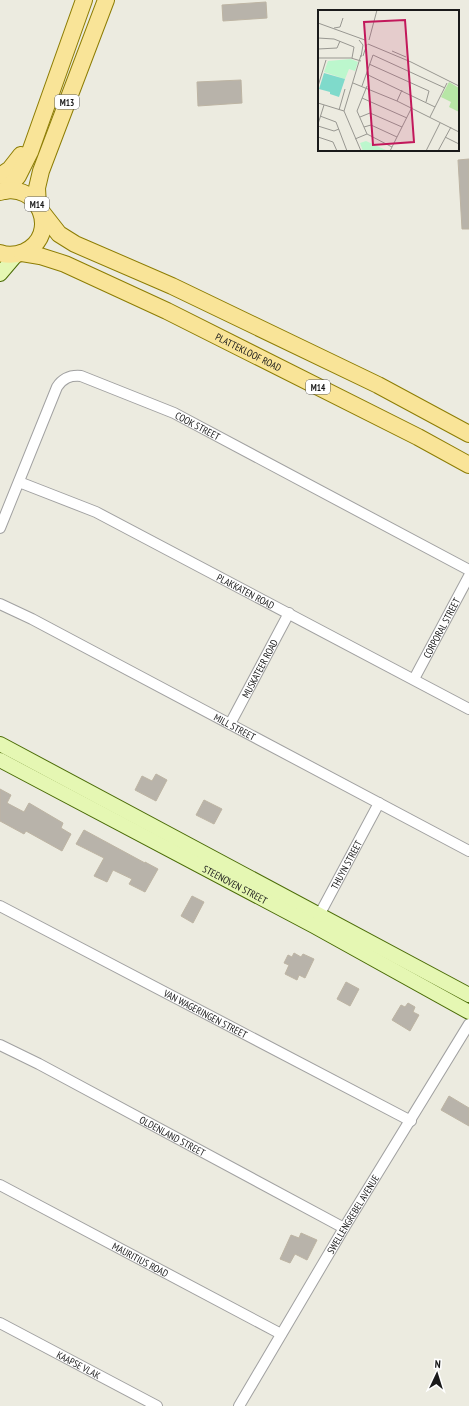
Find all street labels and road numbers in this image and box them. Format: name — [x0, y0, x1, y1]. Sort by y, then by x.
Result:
road number: M13 — [55, 95, 79, 109]
road number: M14 — [25, 197, 49, 211]
street label: PLATTEKLOOF ROAD — [213, 330, 284, 374]
road number: M14 — [306, 380, 330, 394]
street label: COOK STREET — [173, 408, 223, 443]
street label: PLAKKATEN ROAD — [215, 571, 277, 612]
street label: CORPORAL STREET — [420, 595, 463, 660]
street label: MUSKATEER ROAD — [239, 637, 280, 700]
street label: MILL STREET — [212, 710, 258, 743]
street label: THUYN STREET — [328, 837, 365, 891]
street label: STEENOVEN STREET — [201, 862, 270, 907]
street label: VAN WAGERINGEN STREET — [161, 986, 250, 1041]
street label: OLDENLAND STREET — [137, 1113, 208, 1159]
street label: SWELLENGREBEL AVENUE — [324, 1172, 382, 1256]
street label: MAURITIUS ROAD — [110, 1239, 171, 1280]
street label: KAAPSE VLAK — [55, 1348, 103, 1382]

